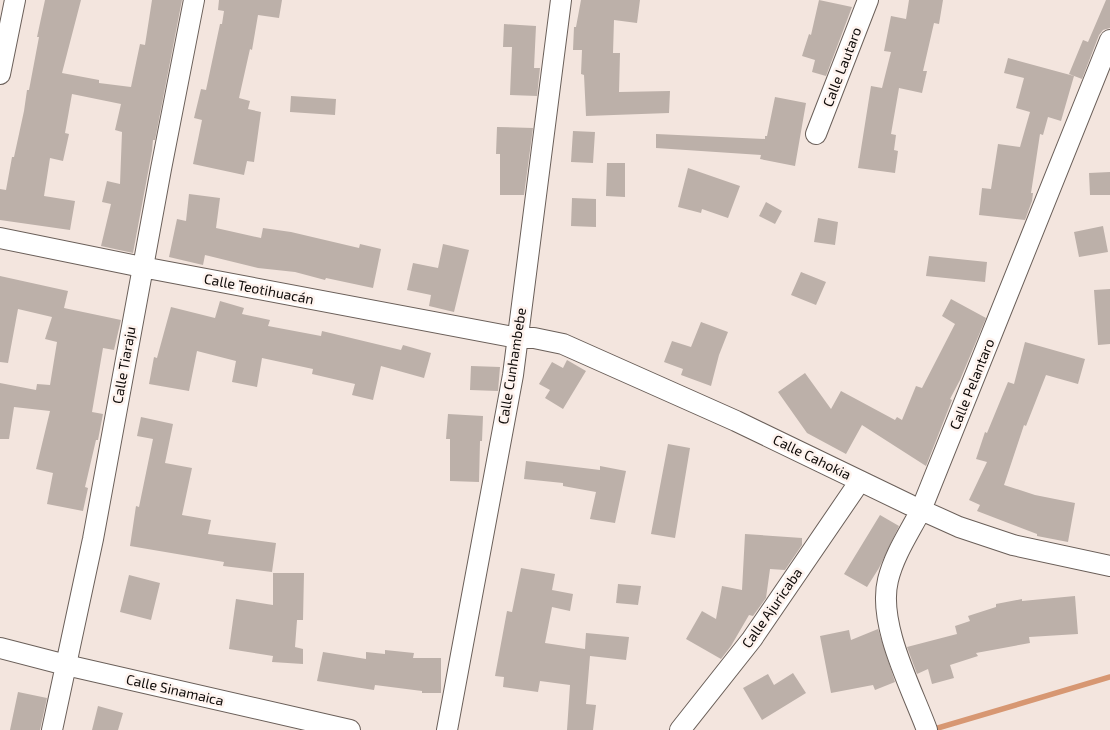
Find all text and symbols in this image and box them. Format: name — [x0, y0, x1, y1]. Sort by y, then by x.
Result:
street label: Calle Lautaro — [819, 25, 865, 109]
street label: Calle Teotihuacán — [203, 270, 315, 307]
street label: Calle Cunhambebe — [494, 306, 529, 425]
street label: Calle Tiaraju — [108, 325, 139, 405]
street label: Calle Pelantaro — [946, 336, 998, 432]
street label: Calle Cahokia — [770, 430, 854, 483]
street label: Calle Ajuricaba — [738, 564, 805, 651]
street label: Calle Sinamaica — [125, 670, 226, 709]

